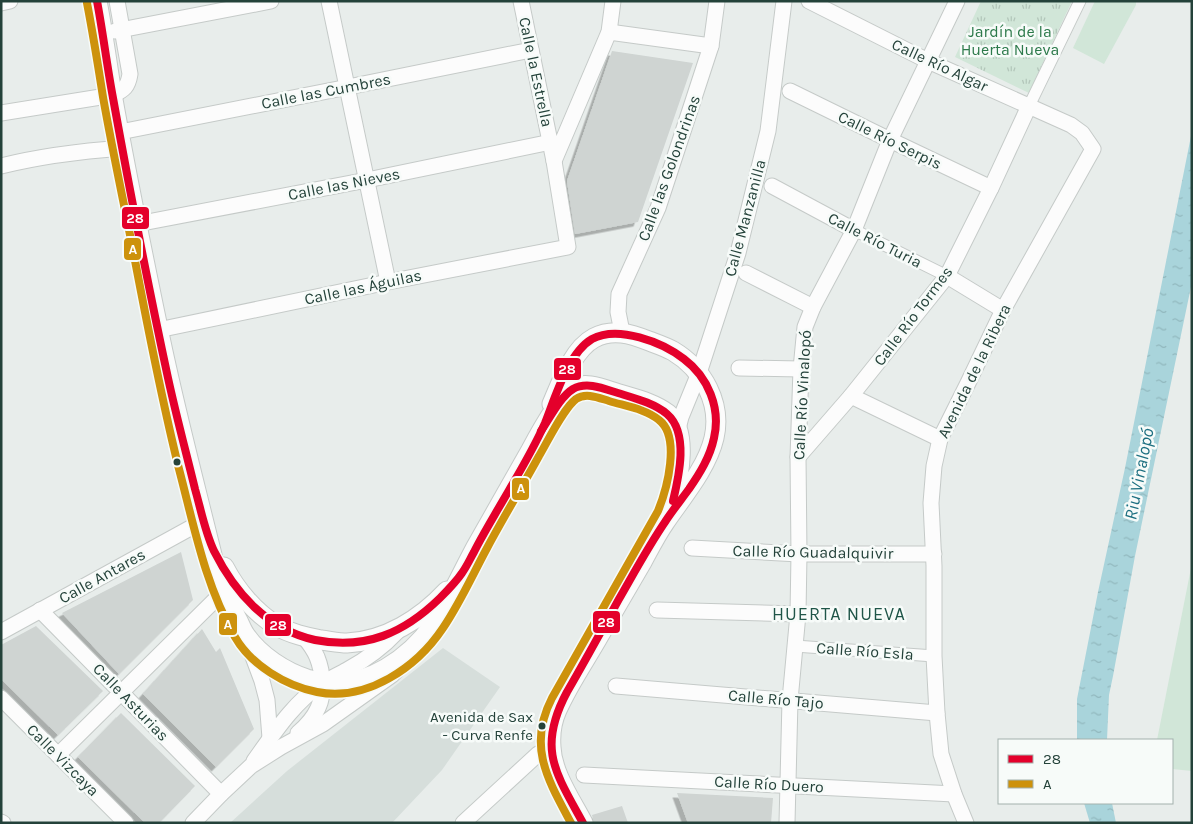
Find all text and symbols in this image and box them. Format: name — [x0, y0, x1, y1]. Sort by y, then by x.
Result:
street label: Calle la Estrella — [515, 15, 557, 129]
park label: Jardín de la Huerta Nueva — [961, 22, 1059, 59]
street label: Calle Río Algar — [889, 34, 991, 96]
street label: Calle las Cumbres — [260, 69, 392, 113]
street label: Calle las Golondrinas — [634, 92, 704, 244]
street label: Calle Río Serpis — [835, 107, 945, 173]
street label: Calle Manzanilla — [720, 157, 770, 279]
street label: Calle las Nieves — [286, 164, 402, 204]
line badge: 28 — [121, 206, 150, 230]
street label: Calle Río Turia — [825, 208, 925, 272]
text: 28 — [126, 210, 144, 227]
line badge: A — [123, 237, 142, 261]
text: A — [129, 241, 138, 258]
street label: Calle Río Tormes — [869, 263, 957, 369]
street label: Calle las Águilas — [303, 265, 423, 309]
street label: Avenida de la Ribera — [933, 301, 1015, 441]
street label: Calle Río Vinalopó — [789, 329, 815, 461]
line badge: 28 — [553, 357, 582, 381]
text: 28 — [558, 361, 576, 378]
water label: Riu Vinalopó — [1119, 426, 1159, 522]
unlabelled marker — [172, 457, 182, 467]
line badge: A — [511, 477, 530, 501]
text: A — [517, 480, 526, 497]
street label: Calle Río Guadalquivir — [733, 541, 894, 563]
street label: Calle Antares — [56, 544, 148, 608]
district label: HUERTA NUEVA — [772, 603, 906, 625]
line badge: 28 — [592, 610, 621, 634]
line badge: A — [218, 612, 238, 636]
line badge: 28 — [264, 613, 292, 637]
text: 28 — [597, 614, 615, 631]
text: A — [224, 616, 233, 633]
text: 28 — [269, 617, 287, 634]
street label: Calle Río Esla — [816, 638, 914, 664]
street label: Calle Asturias — [89, 659, 173, 745]
street label: Calle Río Tajo — [727, 685, 825, 713]
place label: Avenida de Sax - Curva Renfe — [430, 708, 533, 744]
street label: Calle Vizcaya — [23, 720, 103, 800]
marker: Avenida de Sax - Curva Renfe — [537, 721, 547, 731]
legend — [998, 739, 1173, 804]
text: 28 — [1043, 750, 1061, 768]
street label: Calle Río Duero — [714, 772, 824, 796]
text: A — [1043, 775, 1052, 793]

